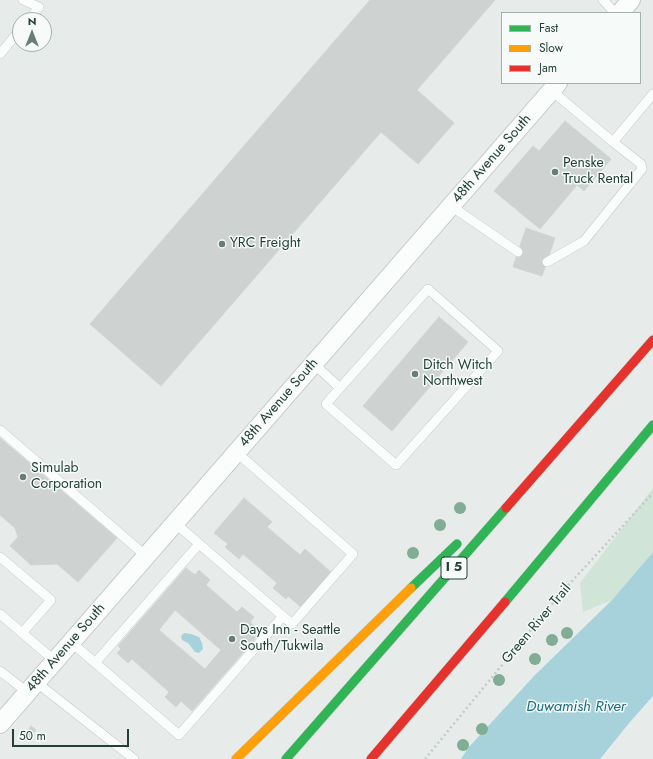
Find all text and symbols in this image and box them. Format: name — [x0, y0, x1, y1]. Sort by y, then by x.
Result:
north arrow — [12, 12, 52, 52]
legend — [501, 12, 641, 84]
text: N — [28, 13, 36, 29]
text: Fast — [539, 19, 558, 37]
text: Slow — [539, 39, 563, 57]
text: Jam — [539, 59, 557, 77]
street label: 48th Avenue South — [449, 111, 535, 207]
place label: Penske Truck Rental — [563, 156, 633, 188]
marker: Penske Truck Rental — [550, 167, 560, 177]
place label: YRC Freight — [230, 236, 300, 252]
marker: YRC Freight — [217, 239, 227, 249]
street label: 48th Avenue South — [236, 355, 322, 451]
place label: Ditch Witch Northwest — [423, 358, 493, 390]
marker: Ditch Witch Northwest — [410, 369, 420, 379]
place label: Simulab Corporation — [31, 461, 102, 494]
marker: Simulab Corporation — [18, 472, 28, 482]
road number: I 5 — [441, 557, 467, 579]
street label: Green River Trail — [499, 581, 575, 667]
street label: 48th Avenue South — [23, 600, 109, 696]
place label: Days Inn - Seattle South/Tukwila — [240, 623, 340, 656]
marker: Days Inn - Seattle South/Tukwila — [227, 634, 237, 644]
water label: Duwamish River — [526, 698, 626, 716]
scale bar — [14, 721, 131, 747]
text: 50 m — [19, 727, 46, 745]

